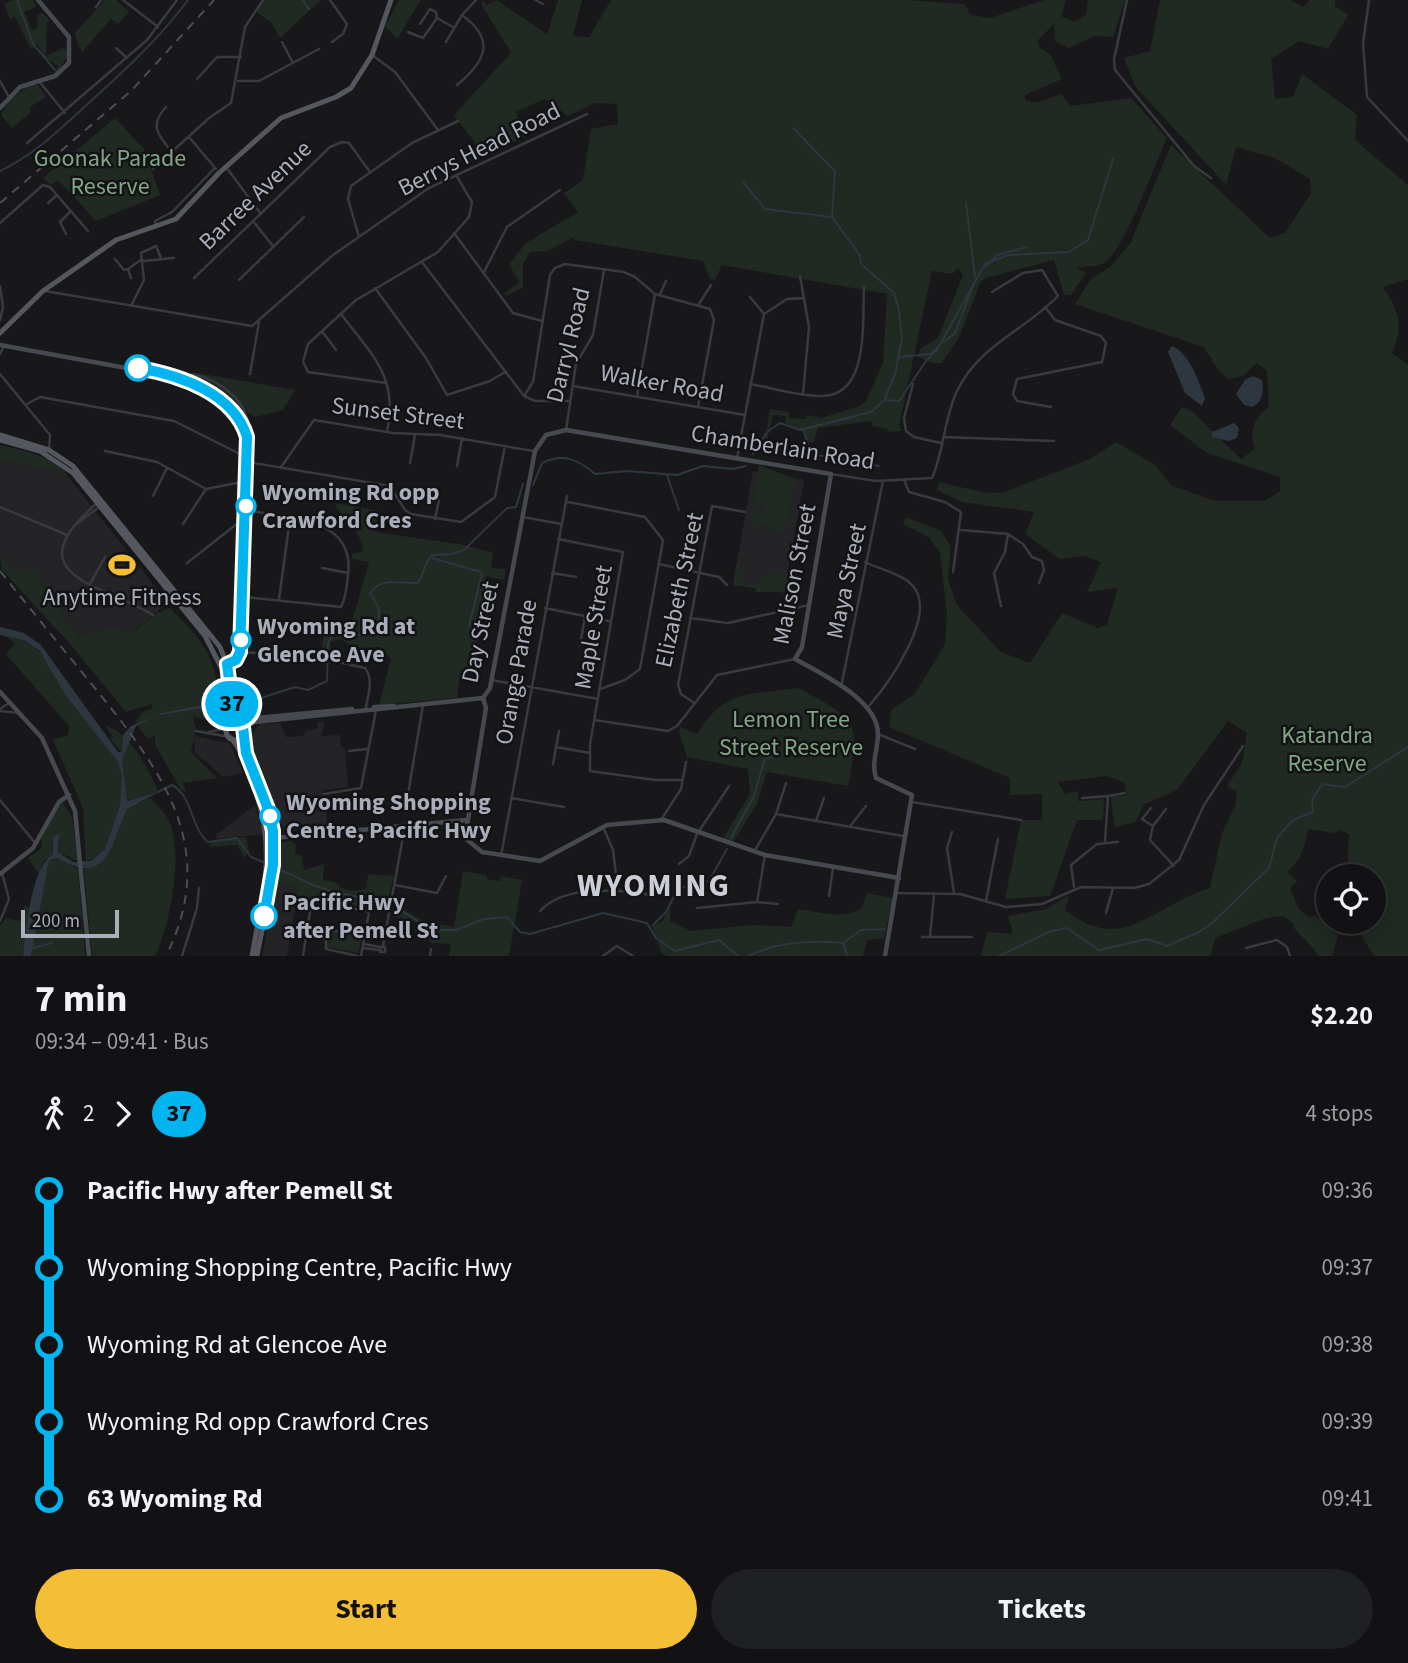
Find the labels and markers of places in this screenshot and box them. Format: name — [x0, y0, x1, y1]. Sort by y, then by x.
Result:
unlabelled marker — [125, 355, 151, 381]
place label: Wyoming Rd opp Crawford Cres — [262, 475, 440, 538]
marker: Wyoming Rd opp Crawford Cres — [236, 496, 256, 516]
sports icon: Anytime Fitness — [107, 550, 137, 580]
place label: Anytime Fitness — [43, 580, 202, 615]
place label: Wyoming Rd at Glencoe Ave — [257, 609, 415, 672]
marker: Wyoming Rd at Glencoe Ave — [231, 630, 251, 650]
place label: Wyoming Shopping Centre, Pacific Hwy — [286, 785, 492, 848]
marker: Wyoming Shopping Centre, Pacific Hwy — [260, 806, 280, 826]
place label: Pacific Hwy after Pemell St — [283, 885, 438, 948]
marker: Pacific Hwy after Pemell St — [251, 903, 277, 929]

